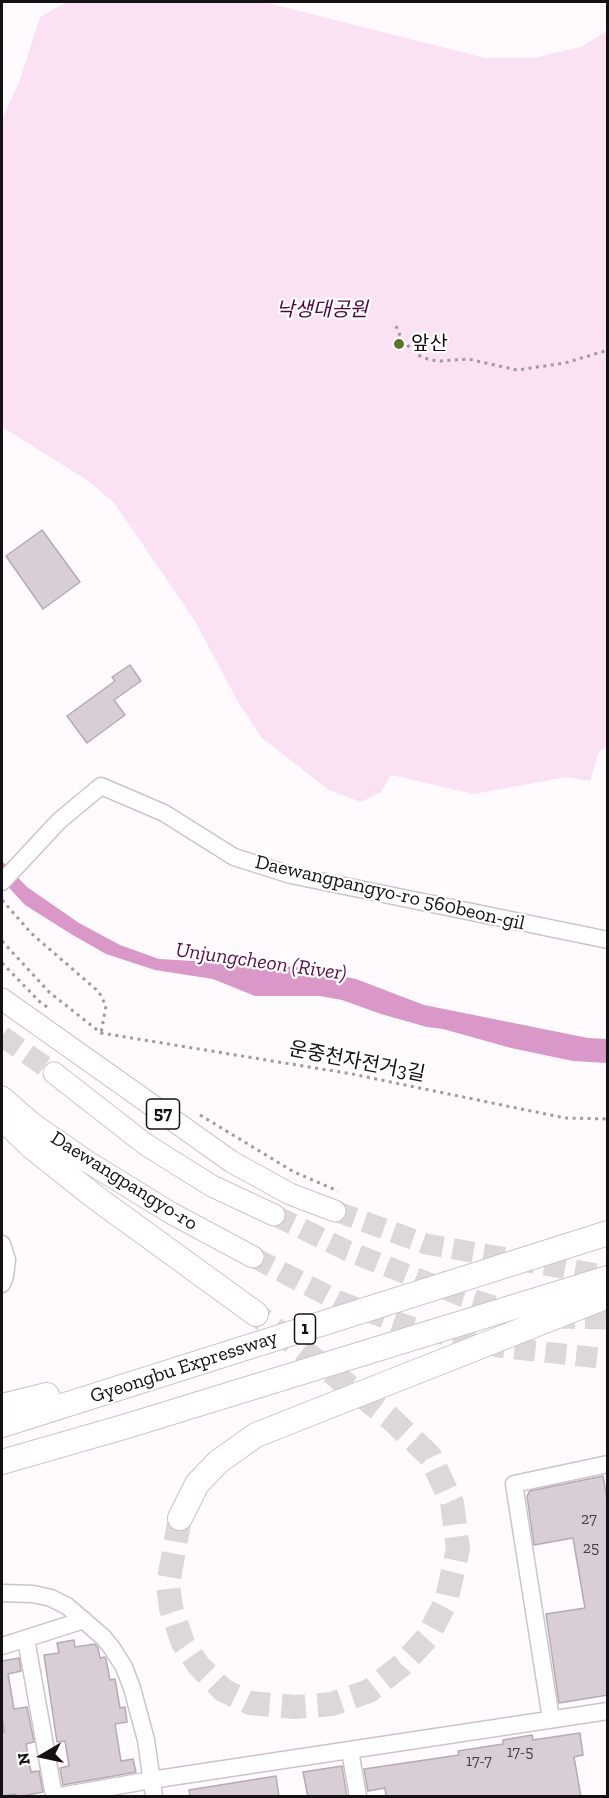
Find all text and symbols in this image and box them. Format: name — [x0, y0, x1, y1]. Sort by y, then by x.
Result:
park label: 낙생대공원 — [276, 298, 368, 322]
place label: 앞산 — [411, 332, 448, 356]
marker: 앞산 — [392, 337, 406, 351]
street label: Daewangpangyo-ro 560beon-gil — [253, 850, 527, 936]
water label: Unjungcheon (River) — [174, 938, 348, 986]
street label: 운중천자전거3길 — [287, 1037, 427, 1087]
road number: 57 — [146, 1099, 180, 1129]
street label: Daewangpangyo-ro — [46, 1126, 202, 1236]
road number: 1 — [294, 1314, 316, 1344]
street label: Gyeongbu Expressway — [87, 1325, 281, 1409]
house number: 27 — [581, 1509, 597, 1529]
house number: 25 — [583, 1538, 599, 1558]
north arrow — [12, 1726, 72, 1786]
house number: 17-5 — [507, 1742, 533, 1762]
text: N — [13, 1751, 34, 1766]
house number: 17-7 — [466, 1751, 492, 1771]

